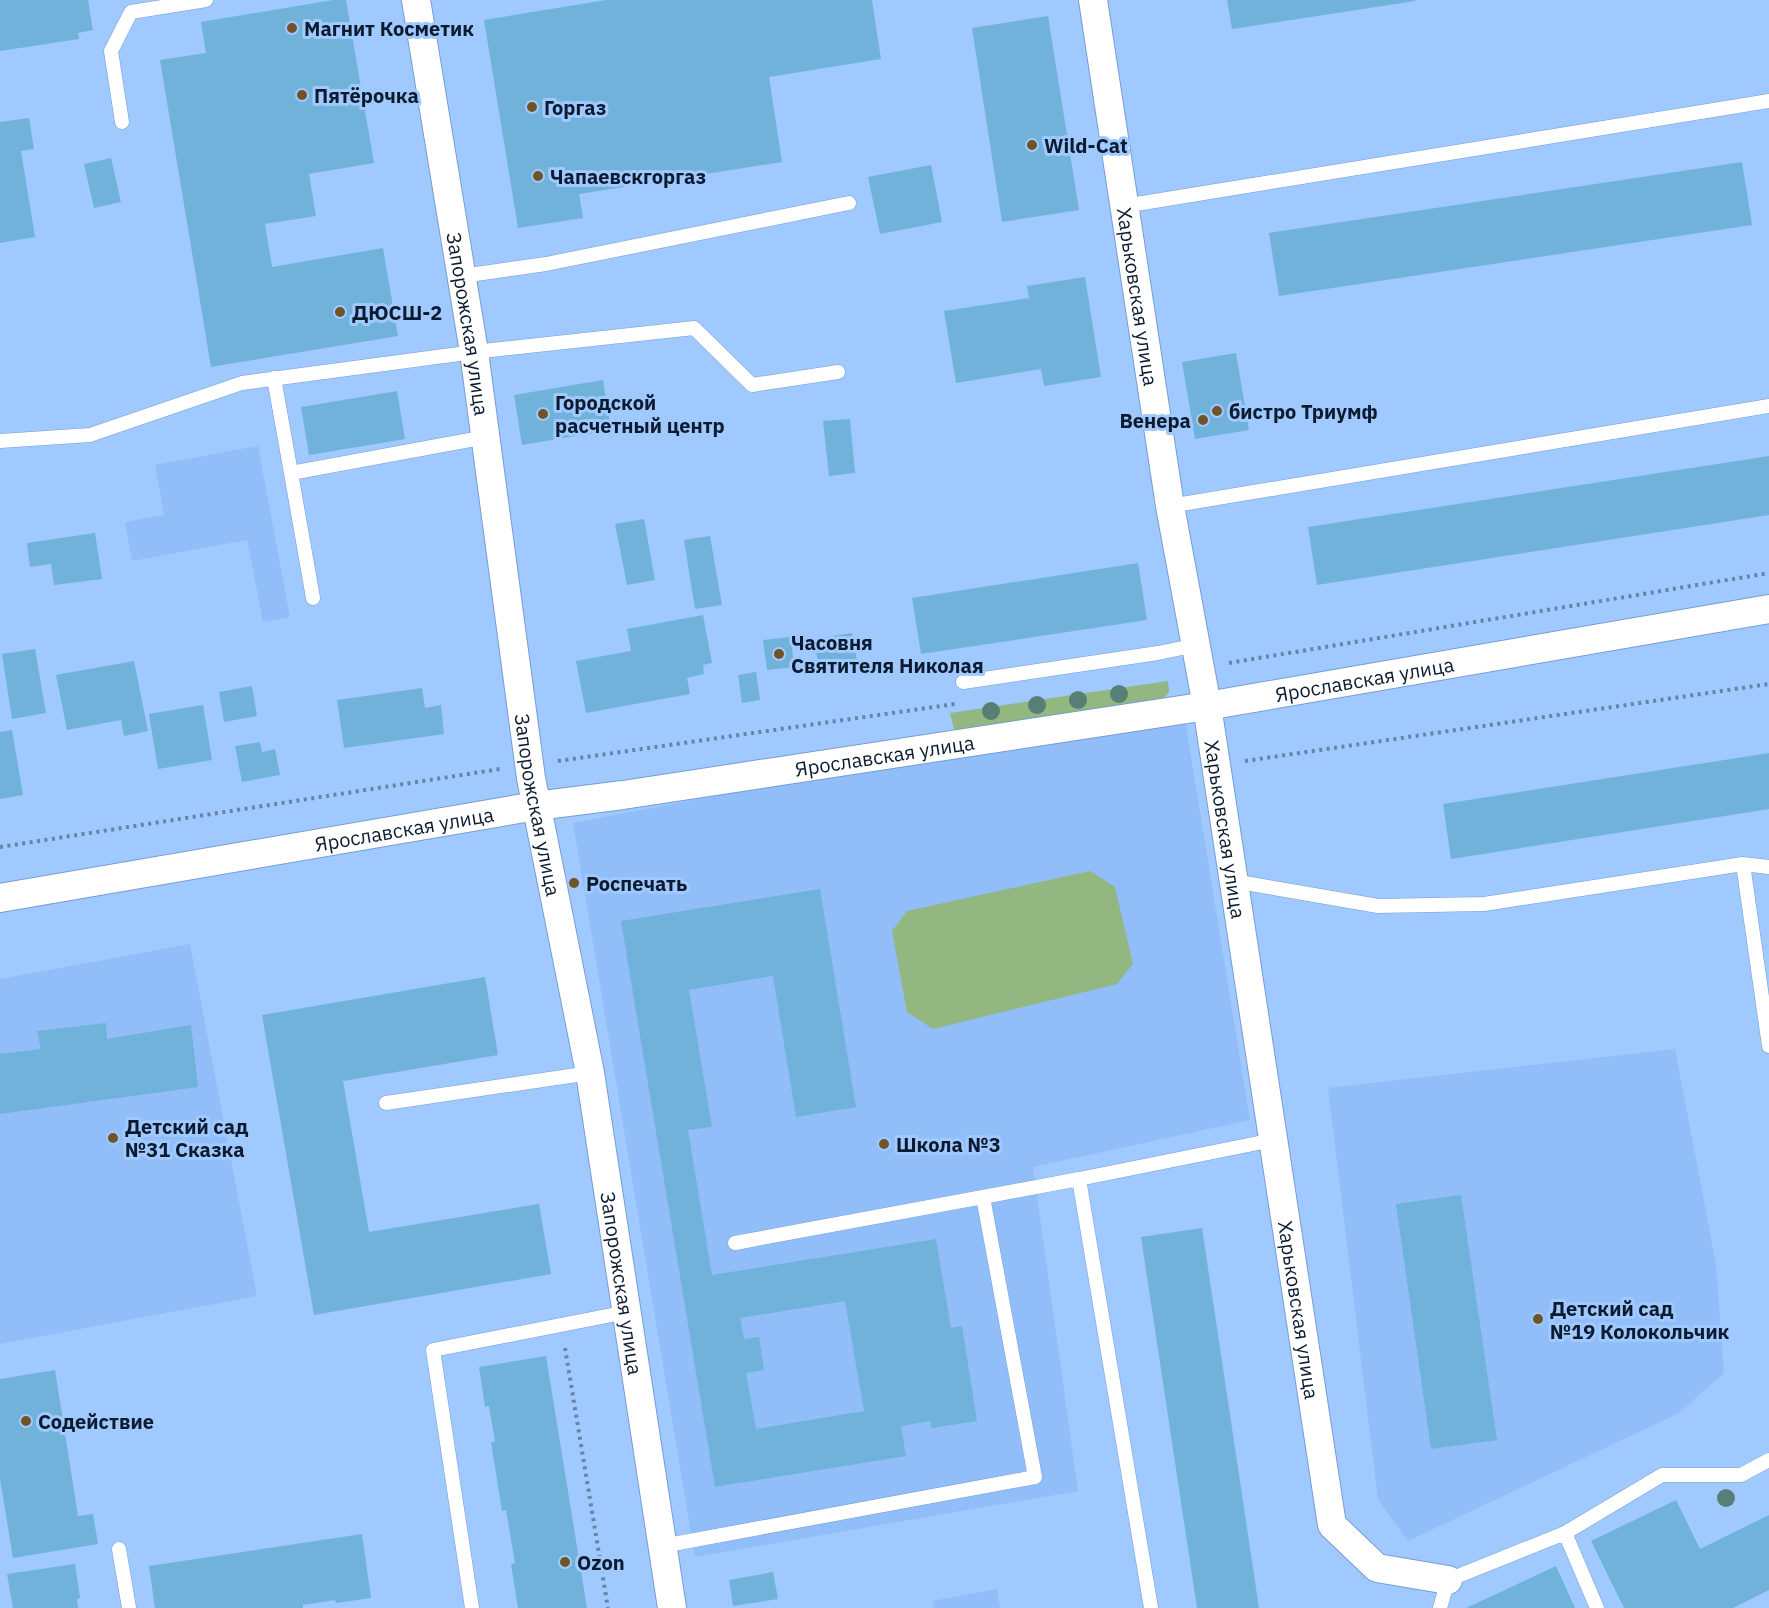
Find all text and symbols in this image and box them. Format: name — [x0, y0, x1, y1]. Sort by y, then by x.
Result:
place label: Магнит Косметик — [304, 15, 474, 42]
marker: Магнит Косметик — [285, 21, 299, 35]
place label: Пятёрочка — [314, 82, 419, 109]
marker: Пятёрочка — [295, 88, 309, 102]
place label: Горгаз — [544, 94, 606, 121]
marker: Горгаз — [525, 100, 539, 114]
place label: Wild-Cat — [1044, 132, 1128, 159]
marker: Wild-Cat — [1025, 138, 1039, 152]
place label: Чапаевскгоргаз — [550, 163, 706, 190]
marker: Чапаевскгоргаз — [531, 169, 545, 183]
street label: Харьковская улица — [1111, 205, 1165, 388]
street label: Запорожская улица — [441, 230, 496, 417]
place label: ДЮСШ-2 — [352, 299, 442, 326]
marker: ДЮСШ-2 — [333, 305, 347, 319]
place label: Городской расчетный центр — [555, 389, 725, 439]
place label: бистро Триумф — [1229, 398, 1378, 425]
marker: бистро Триумф — [1210, 404, 1224, 418]
marker: Городской расчетный центр — [536, 407, 550, 421]
place label: Венера — [1119, 407, 1191, 434]
marker: Венера — [1196, 413, 1210, 427]
place label: Часовня Святителя Николая — [791, 629, 984, 679]
marker: Часовня Святителя Николая — [772, 647, 786, 661]
street label: Ярославская улица — [1273, 650, 1456, 708]
street label: Запорожская улица — [509, 712, 568, 899]
street label: Ярославская улица — [793, 728, 976, 782]
street label: Харьковская улица — [1199, 738, 1253, 921]
street label: Ярославская улица — [312, 800, 496, 857]
place label: Роспечать — [586, 870, 687, 897]
marker: Роспечать — [567, 876, 581, 890]
place label: Детский сад №31 Сказка — [125, 1113, 248, 1163]
marker: Детский сад №31 Сказка — [106, 1131, 120, 1145]
place label: Школа №3 — [896, 1131, 1001, 1158]
marker: Школа №3 — [877, 1137, 891, 1151]
street label: Запорожская улица — [595, 1190, 650, 1377]
street label: Харьковская улица — [1272, 1219, 1326, 1401]
place label: Детский сад №19 Колокольчик — [1550, 1295, 1730, 1345]
marker: Детский сад №19 Колокольчик — [1531, 1312, 1545, 1326]
place label: Содействие — [38, 1408, 154, 1435]
marker: Содействие — [19, 1414, 33, 1428]
place label: Ozon — [577, 1549, 625, 1576]
marker: Ozon — [558, 1555, 572, 1569]

